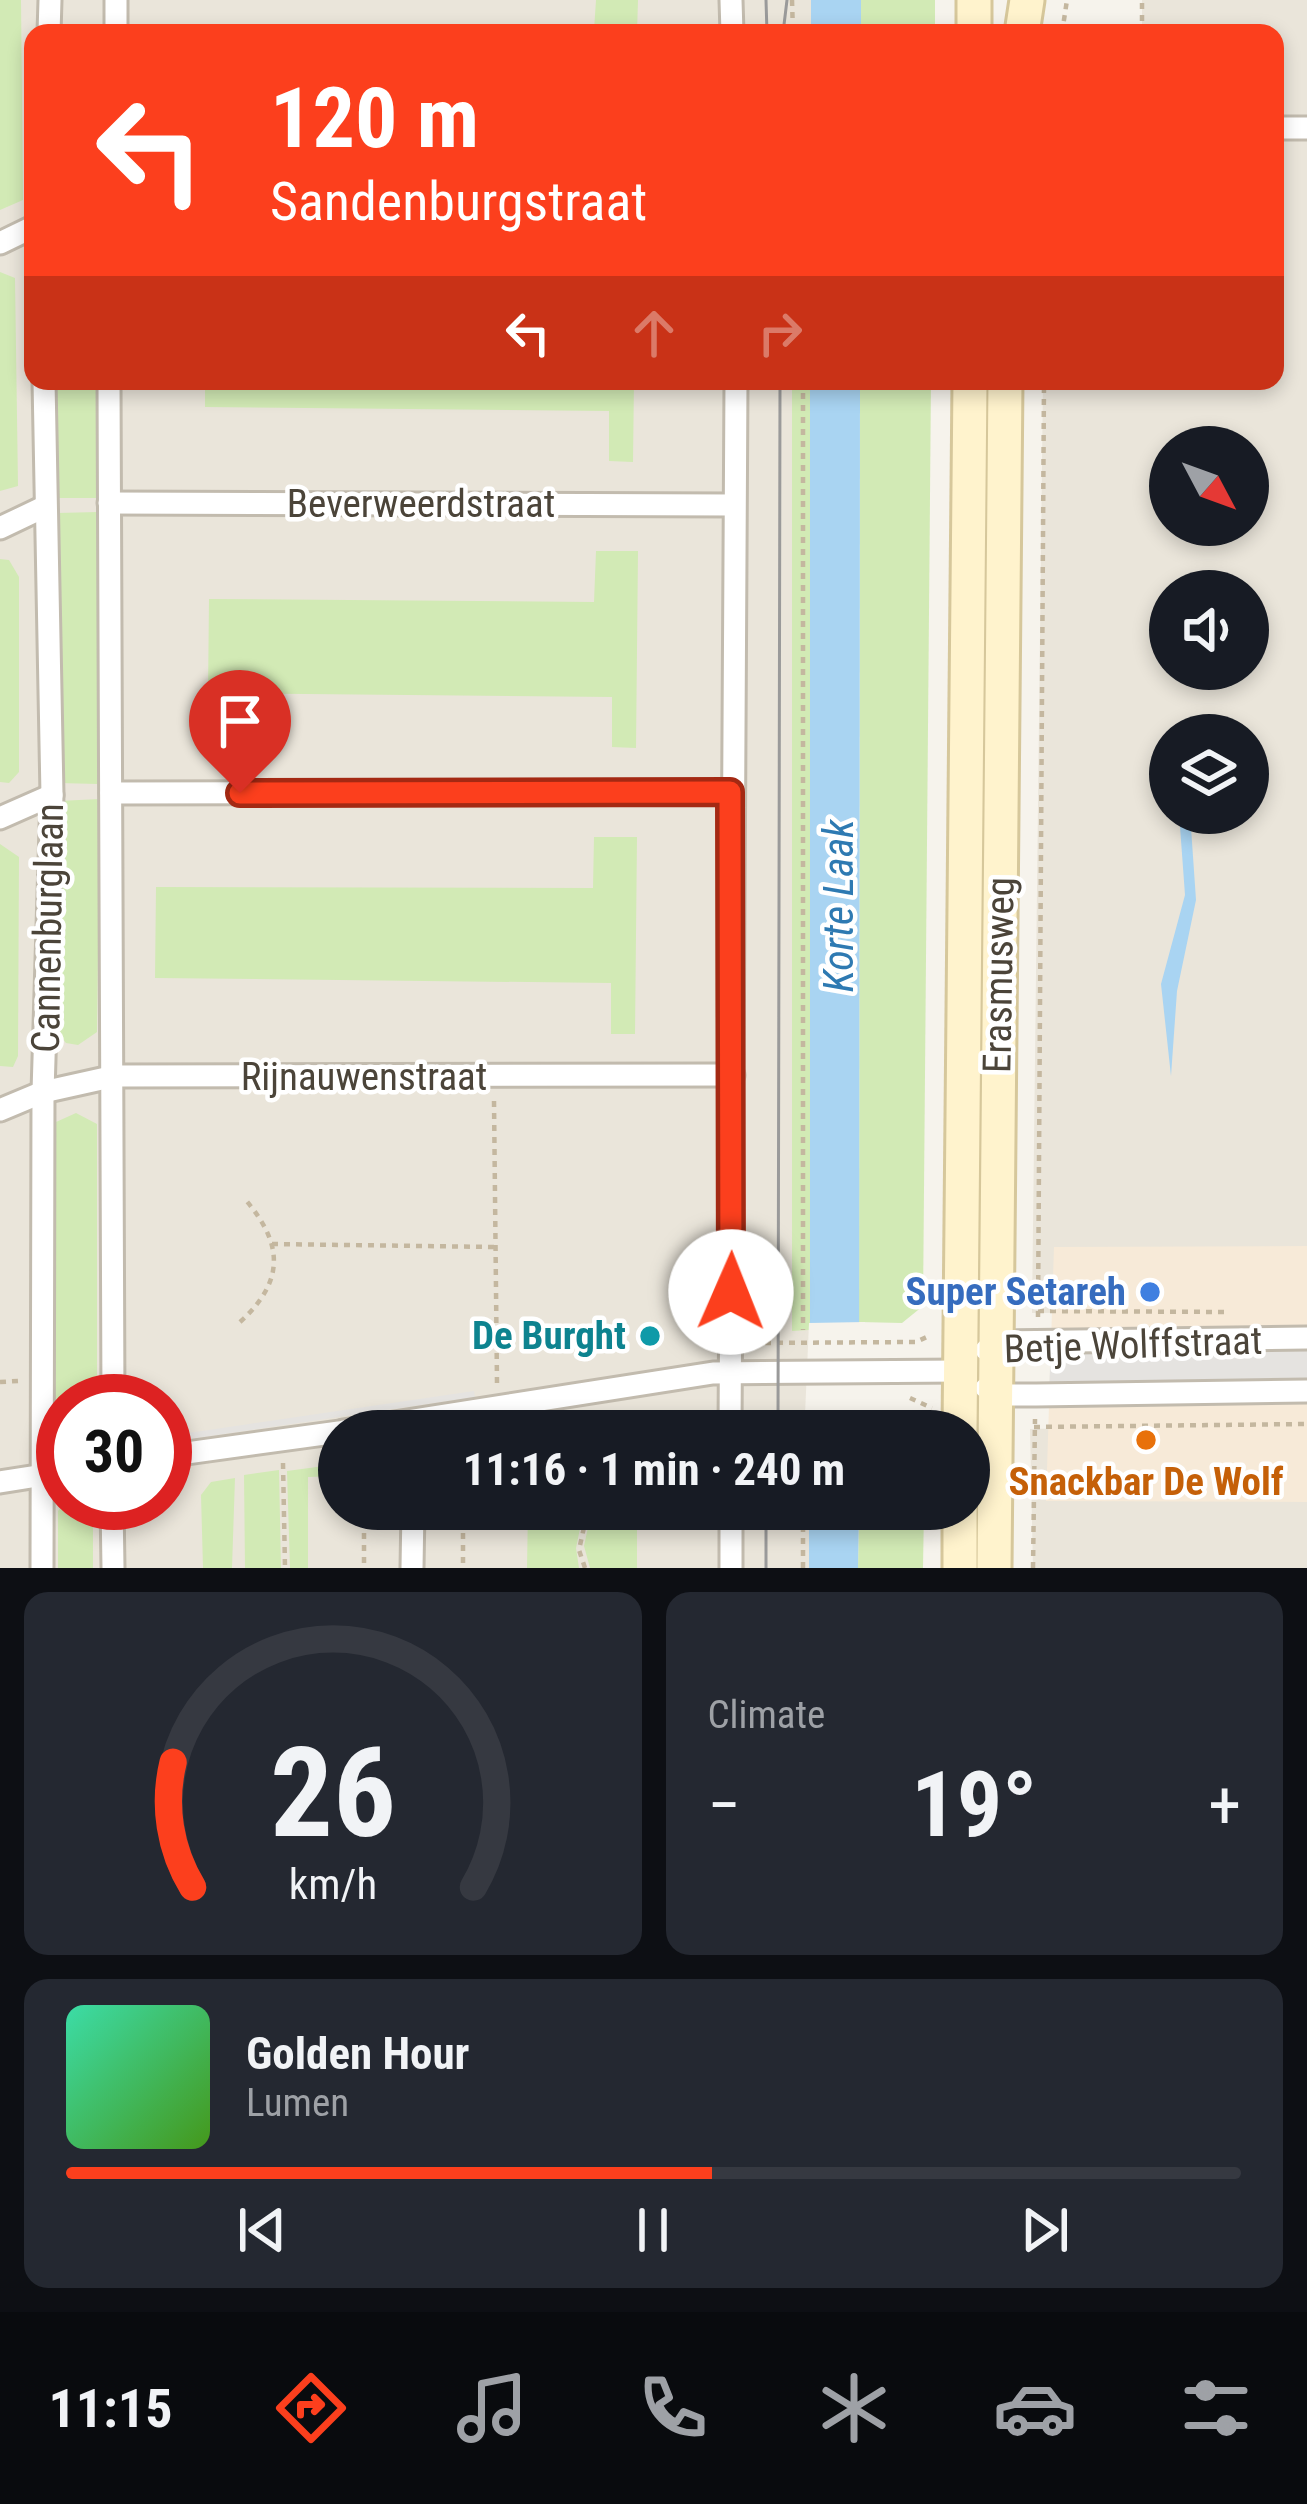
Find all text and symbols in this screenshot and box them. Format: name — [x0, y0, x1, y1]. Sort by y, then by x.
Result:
text: 120 m — [270, 69, 479, 168]
icon: left — [72, 72, 228, 228]
text: Sandenburgstraat — [270, 170, 647, 233]
icon: left — [495, 300, 561, 366]
icon: ahead — [621, 300, 687, 366]
icon: right — [747, 300, 813, 366]
north arrow — [1149, 426, 1269, 546]
map controls — [1149, 426, 1269, 834]
street label: Beverweerdstraat — [287, 481, 555, 527]
button: sound — [1149, 570, 1269, 690]
pin — [189, 670, 291, 793]
icon: arrive — [207, 688, 273, 754]
button: layers — [1149, 714, 1269, 834]
street label: Cannenburglaan — [23, 803, 73, 1053]
water label: Korte Laak — [814, 819, 863, 993]
street label: Erasmusweg — [974, 877, 1024, 1073]
street label: Rijnauwenstraat — [241, 1054, 487, 1100]
position arrow — [668, 1229, 794, 1355]
place label: Super Setareh — [905, 1269, 1126, 1315]
marker: Super Setareh — [1137, 1279, 1163, 1305]
place label: De Burght — [472, 1313, 626, 1359]
street label: Betje Wolffstraat — [1003, 1317, 1263, 1373]
marker: De Burght — [637, 1323, 663, 1349]
speed limit sign: 30 — [36, 1374, 192, 1530]
marker: Snackbar De Wolf — [1133, 1427, 1159, 1453]
text: 11:16 · 1 min · 240 m — [463, 1443, 845, 1496]
place label: Snackbar De Wolf — [1008, 1459, 1284, 1505]
text: Climate — [708, 1692, 825, 1738]
text: 26 — [270, 1720, 396, 1866]
text: 19° — [911, 1753, 1037, 1858]
text: − — [708, 1767, 741, 1844]
text: + — [1208, 1767, 1241, 1844]
text: km/h — [289, 1858, 377, 1908]
text: Golden Hour — [246, 2027, 469, 2080]
text: Lumen — [246, 2080, 349, 2126]
icon: previous — [229, 2197, 295, 2263]
icon: pause — [620, 2197, 686, 2263]
icon: next — [1012, 2197, 1078, 2263]
icon: directions — [269, 2366, 353, 2450]
icon: music — [450, 2366, 534, 2450]
icon: phone — [631, 2366, 715, 2450]
icon: climate — [812, 2366, 896, 2450]
icon: car — [993, 2366, 1077, 2450]
icon: filters — [1174, 2366, 1258, 2450]
text: 11:15 — [49, 2377, 172, 2440]

